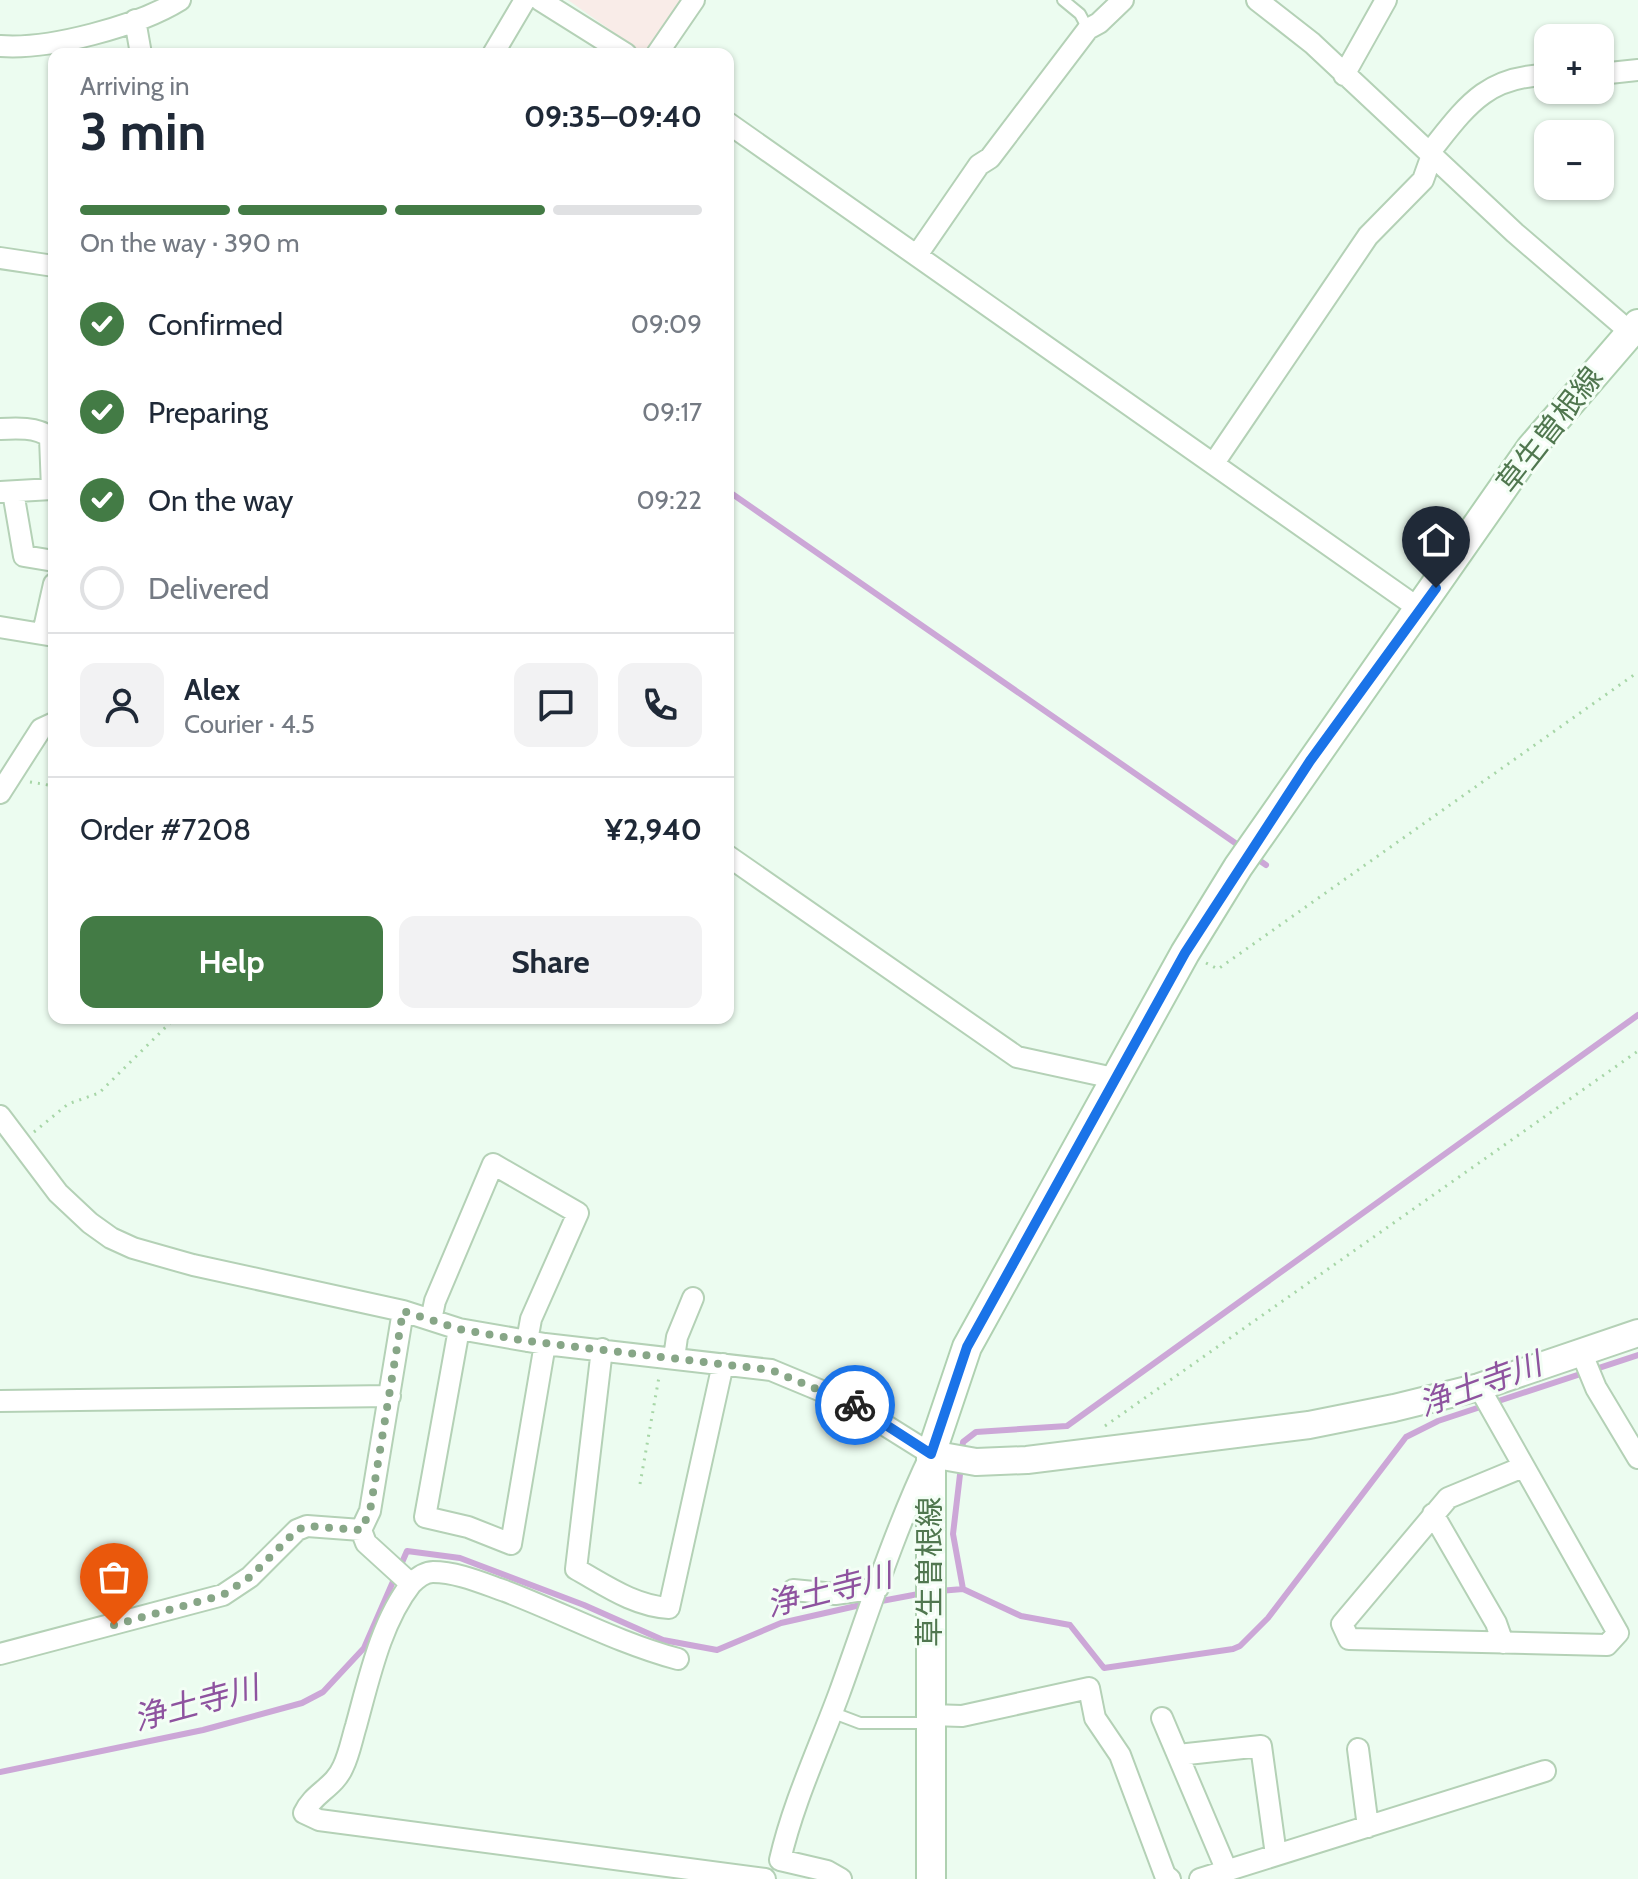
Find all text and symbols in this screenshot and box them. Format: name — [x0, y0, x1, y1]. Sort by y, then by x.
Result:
map controls — [1534, 24, 1614, 200]
button: + — [1534, 24, 1614, 104]
text: Arriving in — [80, 70, 190, 102]
text: 09:35–09:40 — [524, 98, 702, 135]
text: 3 min — [80, 100, 206, 163]
button: − — [1534, 120, 1614, 200]
text: On the way · 390 m — [80, 227, 300, 259]
icon: check — [80, 302, 124, 346]
text: Confirmed — [148, 306, 283, 343]
text: 09:09 — [631, 308, 702, 340]
street label: 草生曽根線 — [1489, 359, 1610, 500]
icon: check — [80, 390, 124, 434]
text: Preparing — [148, 394, 268, 431]
text: 09:17 — [642, 396, 702, 428]
icon: check — [80, 478, 124, 522]
text: On the way — [148, 482, 293, 519]
text: 09:22 — [636, 484, 702, 516]
pin — [1402, 506, 1470, 588]
icon: home — [1414, 518, 1458, 562]
text: Delivered — [148, 570, 269, 607]
button: person — [80, 663, 164, 747]
button: chat — [514, 663, 598, 747]
button: phone — [618, 663, 702, 747]
text: Alex — [184, 671, 240, 708]
text: Courier · 4.5 — [184, 708, 315, 740]
text: Order #7208 — [80, 811, 251, 848]
text: ¥2,940 — [605, 811, 702, 848]
button: Help — [80, 916, 383, 1008]
button: Share — [399, 916, 702, 1008]
water label: 浄土寺川 — [1413, 1342, 1549, 1424]
courier — [815, 1365, 895, 1445]
icon: bike — [833, 1383, 877, 1427]
street label: 草生曽根線 — [911, 1497, 948, 1647]
pin — [80, 1543, 148, 1625]
water label: 浄土寺川 — [762, 1554, 899, 1624]
icon: bag — [92, 1555, 136, 1599]
water label: 浄土寺川 — [129, 1666, 266, 1738]

